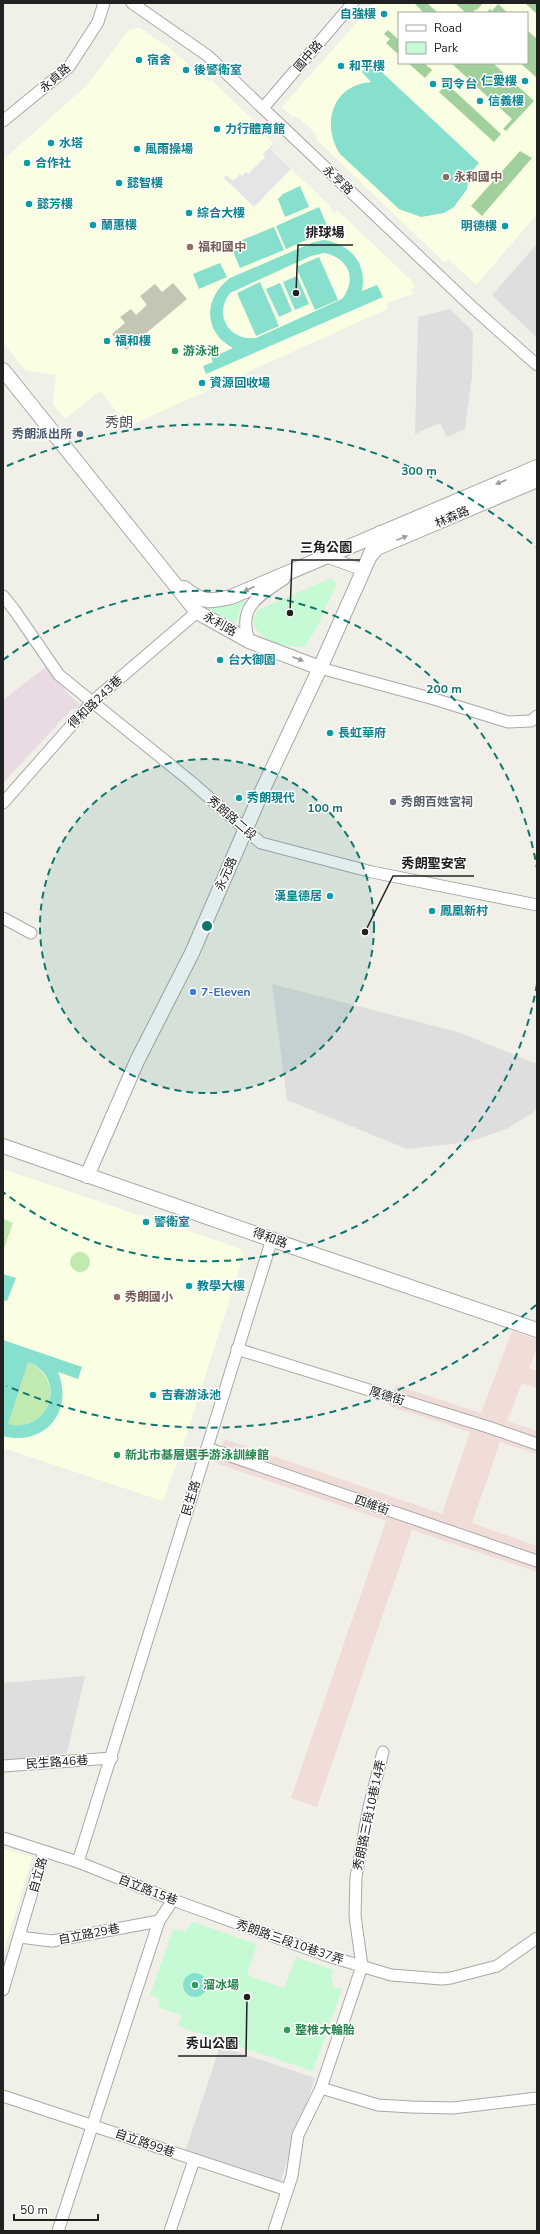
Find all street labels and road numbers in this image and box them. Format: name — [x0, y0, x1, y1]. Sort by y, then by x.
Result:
street label: 國中路 — [290, 37, 326, 75]
street label: 永貞路 — [36, 60, 74, 96]
street label: 永亨路 — [319, 162, 357, 198]
street label: 林森路 — [432, 503, 472, 531]
street label: 永利路 — [200, 608, 240, 640]
street label: 得和路243巷 — [64, 672, 126, 732]
street label: 秀朗路二段 — [204, 792, 260, 844]
street label: 永元路 — [211, 854, 241, 894]
street label: 得和路 — [250, 1224, 290, 1252]
street label: 厚德街 — [367, 1383, 407, 1409]
street label: 民生路 — [178, 1478, 204, 1518]
street label: 四維街 — [352, 1492, 392, 1518]
street label: 民生路46巷 — [25, 1752, 89, 1772]
street label: 秀朗路三段10巷14弄 — [349, 1758, 389, 1872]
street label: 自立路 — [25, 1855, 51, 1895]
street label: 自立路15巷 — [116, 1871, 180, 1909]
street label: 秀朗路三段10巷37弄 — [234, 1916, 346, 1968]
street label: 自立路29巷 — [57, 1920, 121, 1948]
street label: 自立路99巷 — [113, 2125, 177, 2161]

